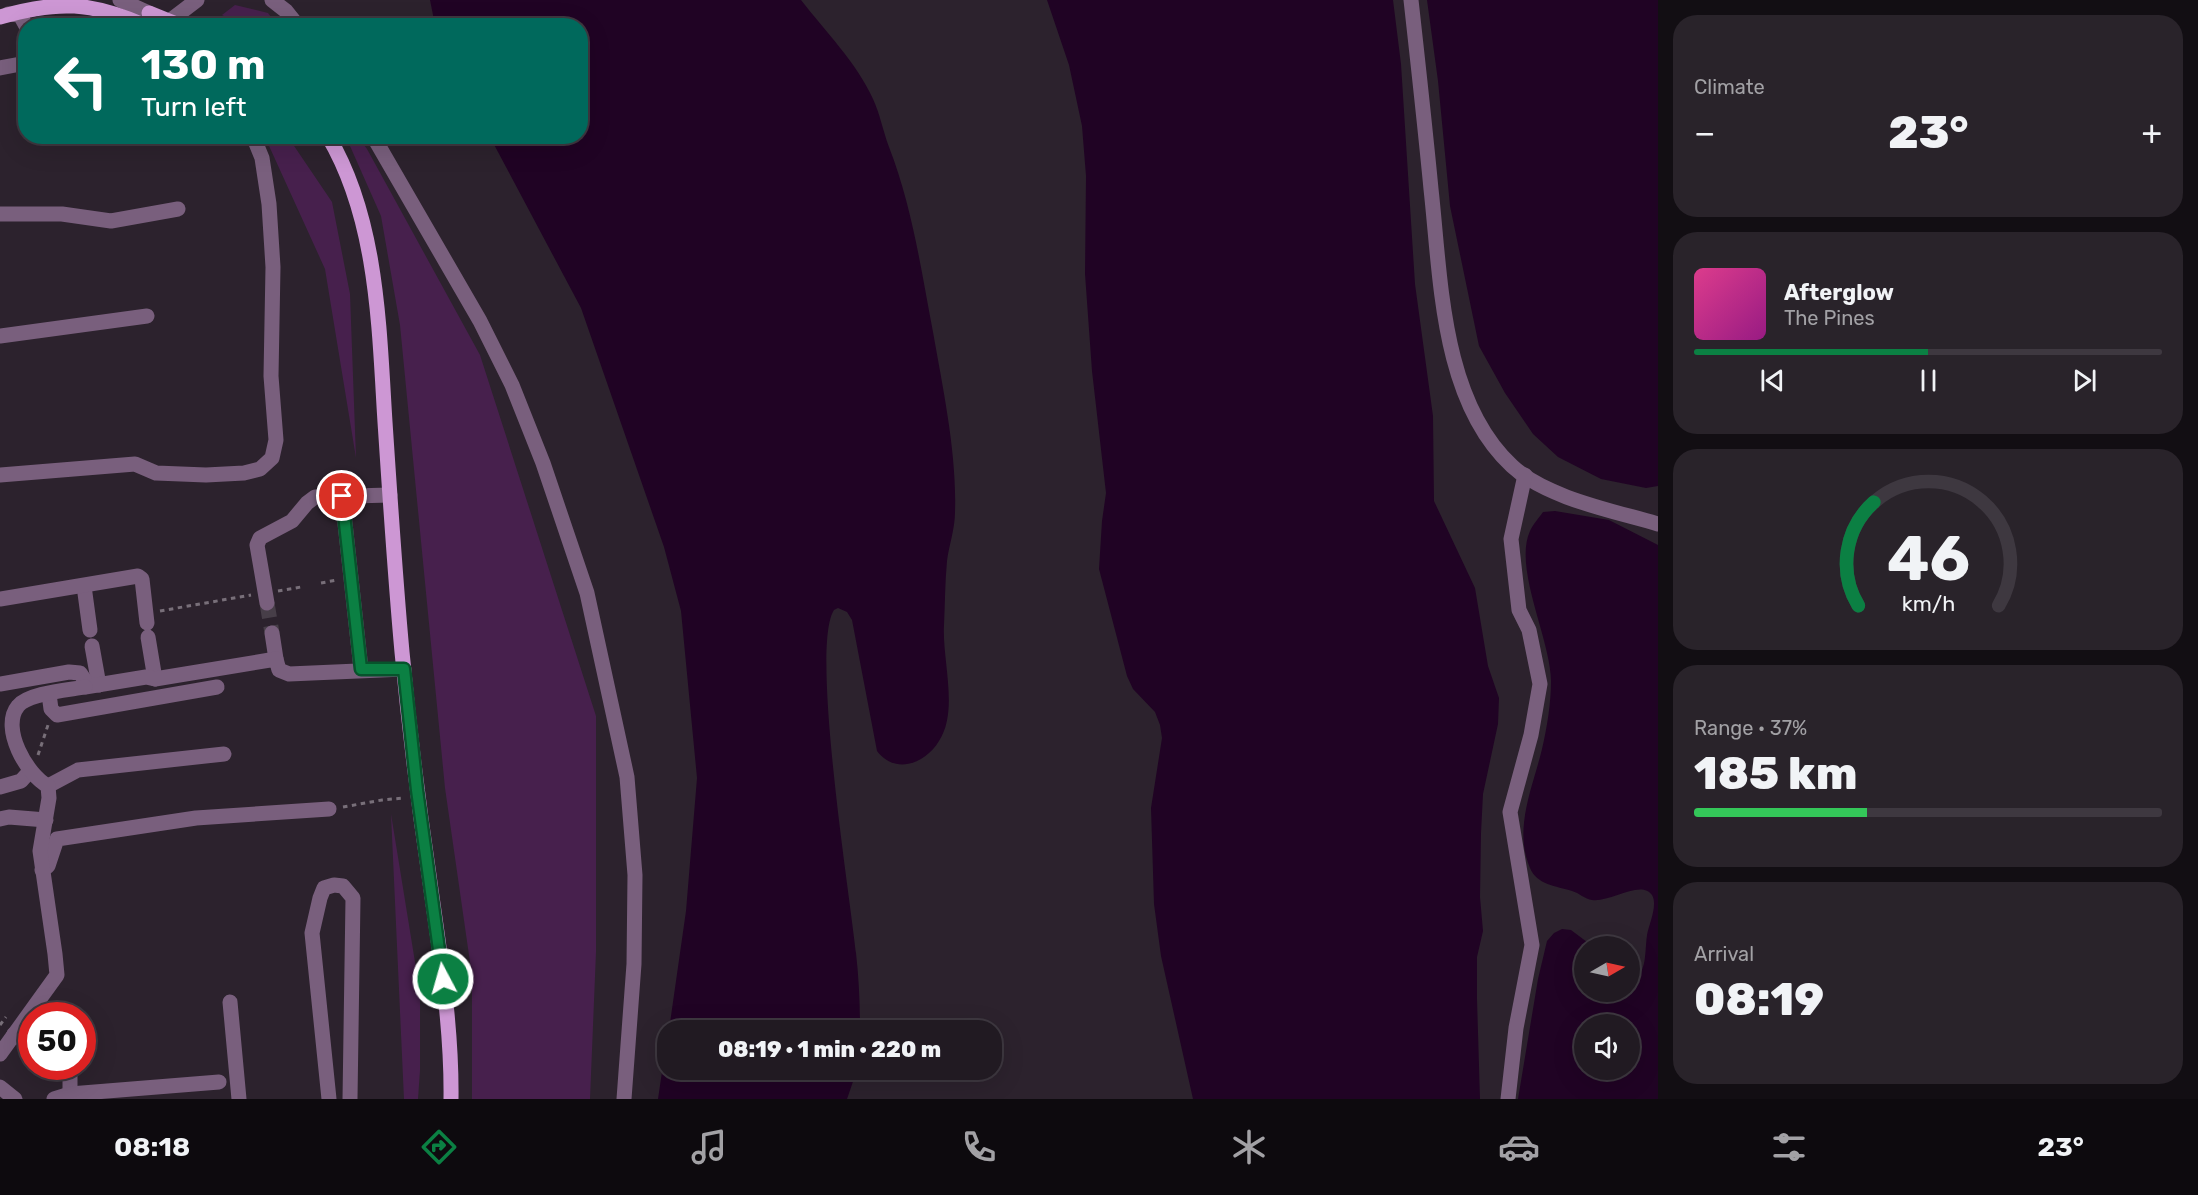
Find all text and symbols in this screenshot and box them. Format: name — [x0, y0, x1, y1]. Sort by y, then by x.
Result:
text: 130 m — [141, 40, 266, 90]
icon: left — [42, 42, 120, 120]
text: Climate — [1694, 75, 1765, 99]
text: Turn left — [141, 91, 246, 123]
text: 23° — [1888, 106, 1969, 159]
text: − — [1694, 113, 1715, 152]
text: + — [2141, 113, 2162, 152]
text: Afterglow — [1784, 279, 1894, 306]
text: The Pines — [1784, 306, 1875, 330]
icon: previous — [1756, 364, 1789, 397]
icon: pause — [1912, 364, 1945, 397]
icon: next — [2068, 364, 2101, 397]
pin — [316, 470, 367, 521]
icon: arrive — [325, 479, 358, 512]
text: 46 — [1886, 523, 1970, 597]
text: km/h — [1901, 592, 1955, 617]
text: Range · 37% — [1694, 716, 1807, 740]
text: 185 km — [1694, 747, 1857, 800]
north arrow — [1574, 936, 1640, 1002]
map controls — [1574, 936, 1640, 1080]
text: Arrival — [1694, 942, 1754, 966]
position arrow — [411, 947, 475, 1011]
text: 08:19 — [1694, 973, 1824, 1026]
speed limit sign: 50 — [18, 1002, 96, 1080]
button: sound — [1574, 1014, 1640, 1080]
text: 08:19 · 1 min · 220 m — [718, 1036, 941, 1063]
icon: directions — [418, 1126, 460, 1168]
icon: music — [688, 1126, 730, 1168]
icon: phone — [958, 1126, 1000, 1168]
icon: climate — [1228, 1126, 1270, 1168]
icon: car — [1498, 1126, 1540, 1168]
icon: filters — [1768, 1126, 1810, 1168]
text: 08:18 — [114, 1131, 190, 1163]
text: 23° — [2038, 1131, 2084, 1163]

